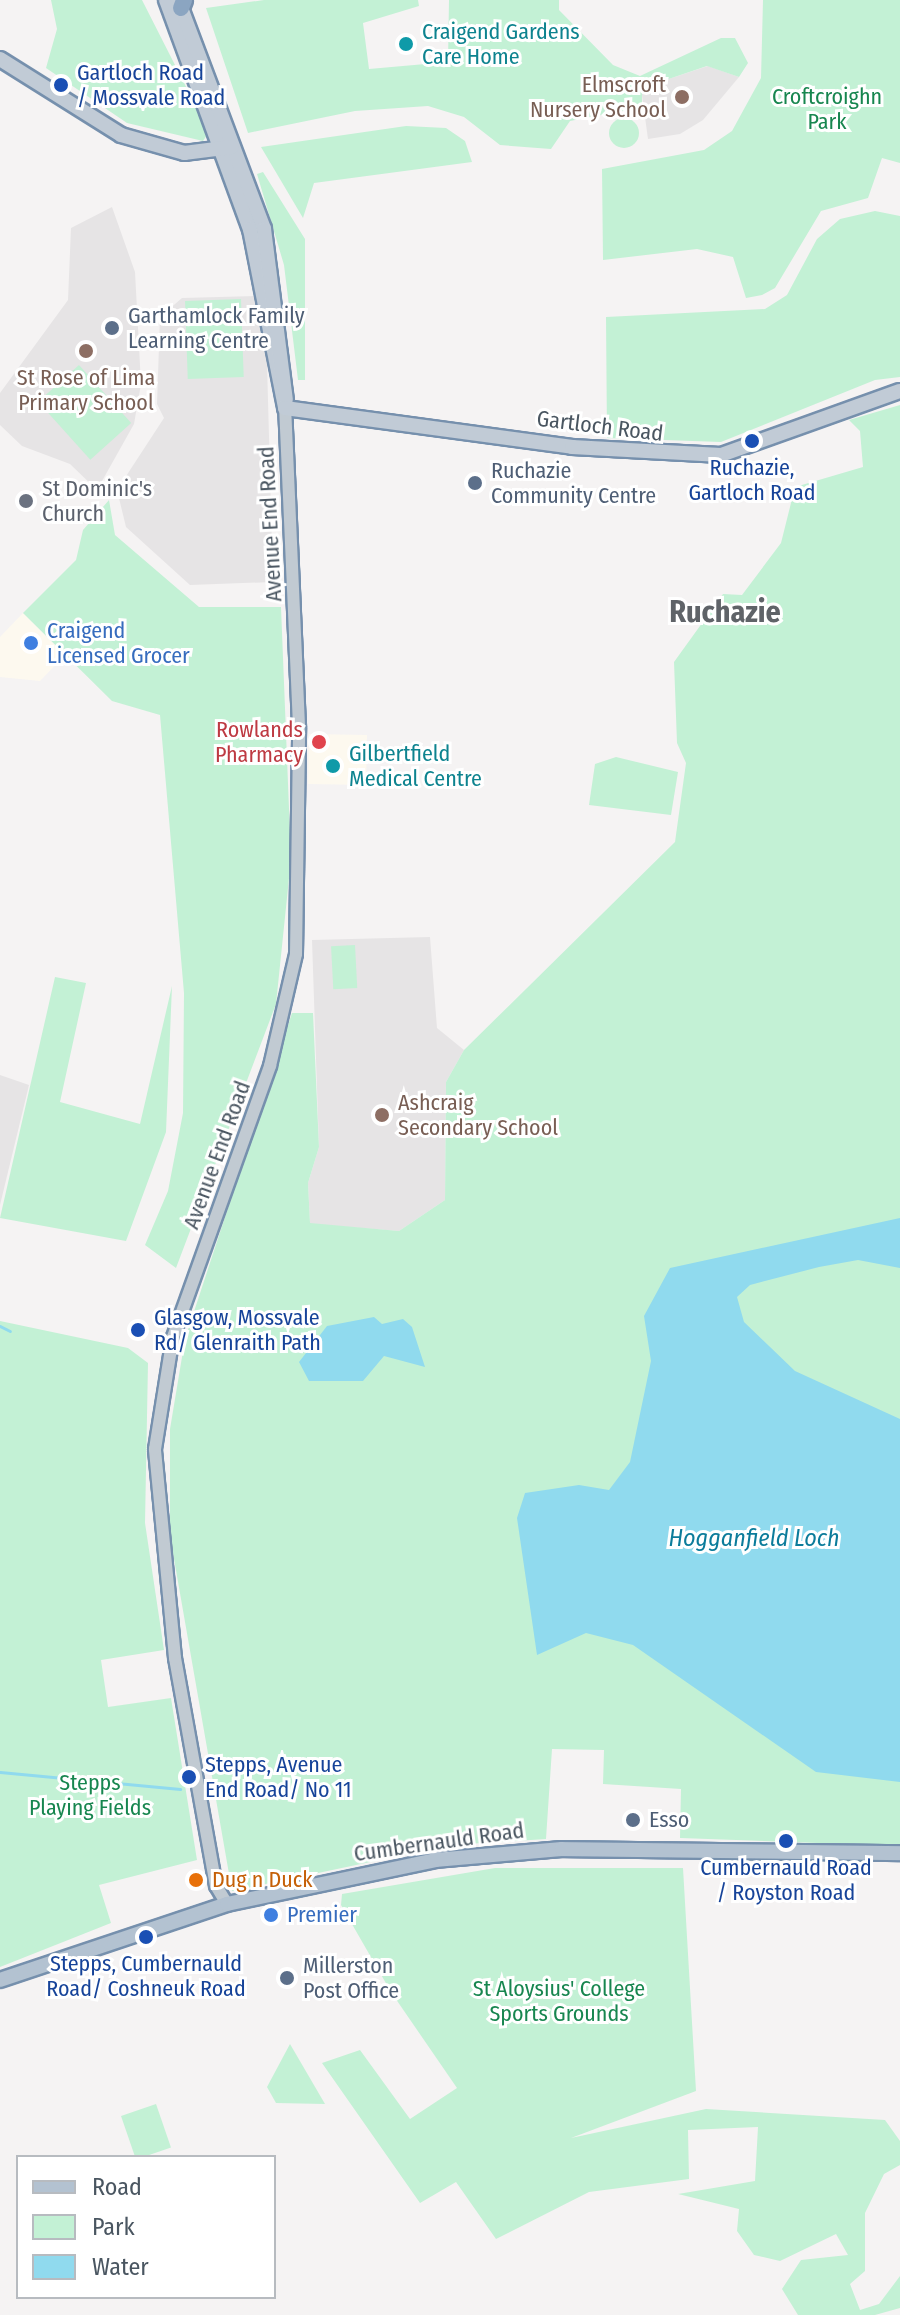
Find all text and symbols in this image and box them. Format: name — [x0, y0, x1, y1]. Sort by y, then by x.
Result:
place label: Craigend Gardens Care Home — [422, 18, 580, 70]
marker: Craigend Gardens Care Home — [397, 35, 415, 53]
place label: Gartloch Road / Mossvale Road — [77, 59, 225, 110]
place label: Elmscroft Nursery School — [530, 71, 666, 122]
marker: Gartloch Road / Mossvale Road — [52, 76, 70, 94]
park label: Croftcroighn Park — [772, 83, 882, 134]
marker: Elmscroft Nursery School — [673, 88, 691, 106]
place label: Garthamlock Family Learning Centre — [128, 302, 305, 354]
marker: Garthamlock Family Learning Centre — [103, 319, 121, 337]
marker: St Rose of Lima Primary School — [77, 342, 95, 360]
place label: St Rose of Lima Primary School — [17, 364, 155, 416]
street label: Gartloch Road — [535, 405, 665, 447]
marker: Ruchazie, Gartloch Road — [743, 432, 761, 450]
street label: Avenue End Road — [253, 446, 287, 602]
place label: Ruchazie, Gartloch Road — [688, 454, 816, 506]
place label: Ruchazie Community Centre — [491, 457, 656, 508]
marker: Ruchazie Community Centre — [466, 474, 484, 492]
place label: St Dominic's Church — [42, 475, 152, 526]
marker: St Dominic's Church — [17, 492, 35, 510]
district label: Ruchazie — [669, 594, 781, 630]
place label: Craigend Licensed Grocer — [47, 617, 190, 668]
marker: Craigend Licensed Grocer — [22, 634, 40, 652]
place label: Rowlands Pharmacy — [215, 716, 303, 768]
marker: Rowlands Pharmacy — [310, 733, 328, 751]
place label: Gilbertfield Medical Centre — [349, 740, 482, 792]
marker: Gilbertfield Medical Centre — [324, 757, 342, 775]
street label: Avenue End Road — [178, 1077, 256, 1233]
place label: Ashcraig Secondary School — [398, 1089, 558, 1140]
marker: Ashcraig Secondary School — [373, 1106, 391, 1124]
place label: Glasgow, Mossvale Rd/ Glenraith Path — [154, 1304, 321, 1356]
marker: Glasgow, Mossvale Rd/ Glenraith Path — [129, 1321, 147, 1339]
water label: Hogganfield Loch — [668, 1525, 840, 1553]
place label: Stepps, Avenue End Road/ No 11 — [205, 1751, 352, 1802]
marker: Stepps, Avenue End Road/ No 11 — [180, 1768, 198, 1786]
park label: Stepps Playing Fields — [29, 1769, 151, 1820]
place label: Esso — [649, 1807, 689, 1833]
marker: Esso — [624, 1811, 642, 1829]
street label: Cumbernauld Road — [352, 1817, 526, 1867]
marker: Cumbernauld Road / Royston Road — [777, 1832, 795, 1850]
place label: Cumbernauld Road / Royston Road — [700, 1854, 872, 1906]
place label: Dug n Duck — [212, 1867, 313, 1893]
marker: Dug n Duck — [187, 1871, 205, 1889]
place label: Premier — [287, 1902, 357, 1928]
marker: Premier — [262, 1906, 280, 1924]
marker: Stepps, Cumbernauld Road/ Coshneuk Road — [137, 1928, 155, 1946]
place label: Stepps, Cumbernauld Road/ Coshneuk Road — [46, 1950, 246, 2002]
place label: Millerston Post Office — [303, 1952, 399, 2004]
marker: Millerston Post Office — [278, 1969, 296, 1987]
park label: St Aloysius' College Sports Grounds — [473, 1975, 645, 2026]
legend — [16, 2155, 276, 2299]
text: Road — [92, 2173, 142, 2201]
text: Park — [92, 2213, 135, 2241]
text: Water — [92, 2253, 149, 2281]

